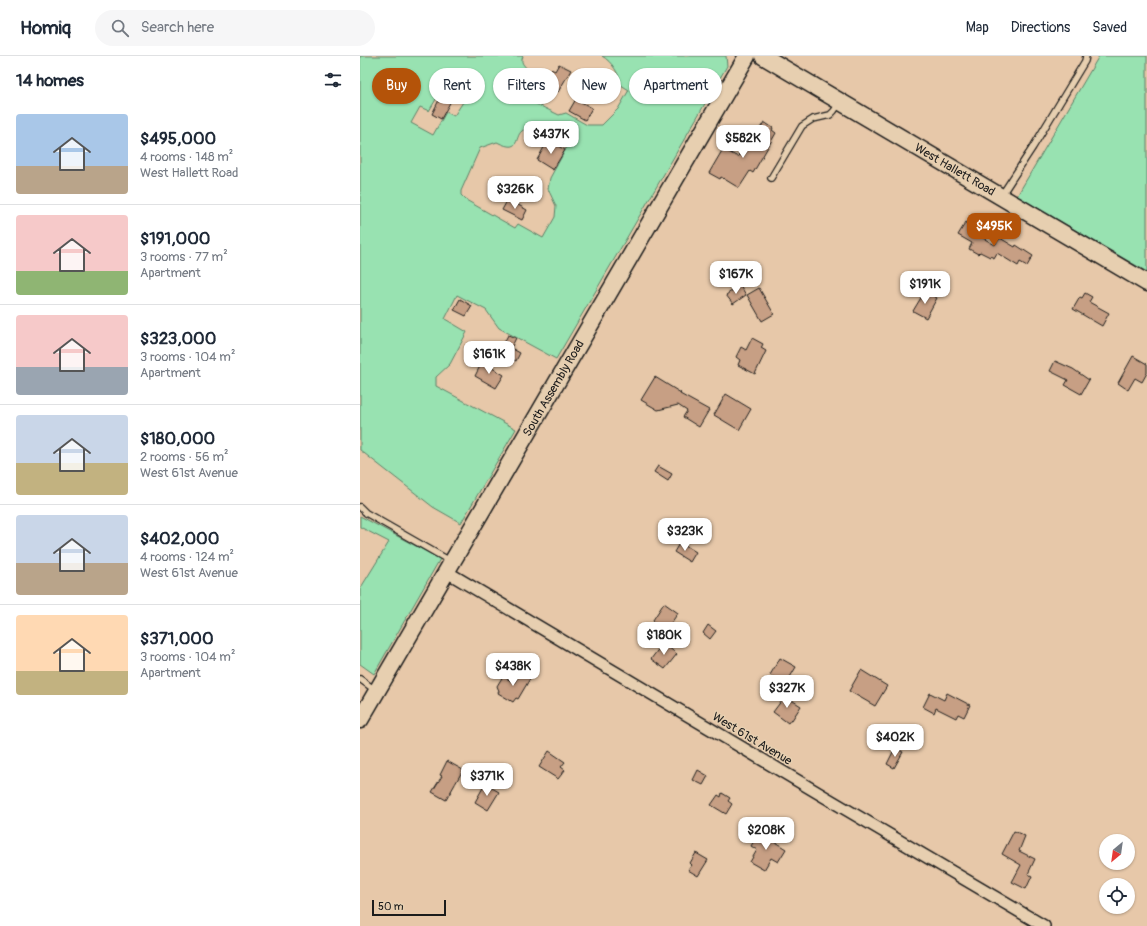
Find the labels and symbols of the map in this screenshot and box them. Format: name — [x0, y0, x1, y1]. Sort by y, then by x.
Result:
pin: $437K — [523, 121, 579, 155]
pin: $582K — [715, 125, 771, 159]
street label: West Hallett Road — [912, 140, 998, 199]
pin: $326K — [487, 176, 543, 210]
pin: $495K — [966, 213, 1022, 247]
pin: $167K — [708, 261, 764, 295]
pin: $191K — [897, 271, 953, 305]
street label: South Assembly Road — [519, 337, 587, 439]
pin: $161K — [461, 341, 517, 375]
pin: $323K — [657, 518, 713, 552]
pin: $180K — [636, 622, 692, 656]
pin: $438K — [485, 653, 541, 687]
pin: $327K — [759, 675, 815, 709]
street label: West 61st Avenue — [709, 709, 795, 769]
pin: $402K — [867, 724, 923, 758]
pin: $371K — [459, 763, 515, 797]
pin: $208K — [738, 817, 794, 851]
north arrow — [1099, 834, 1135, 870]
scale bar — [372, 898, 446, 917]

